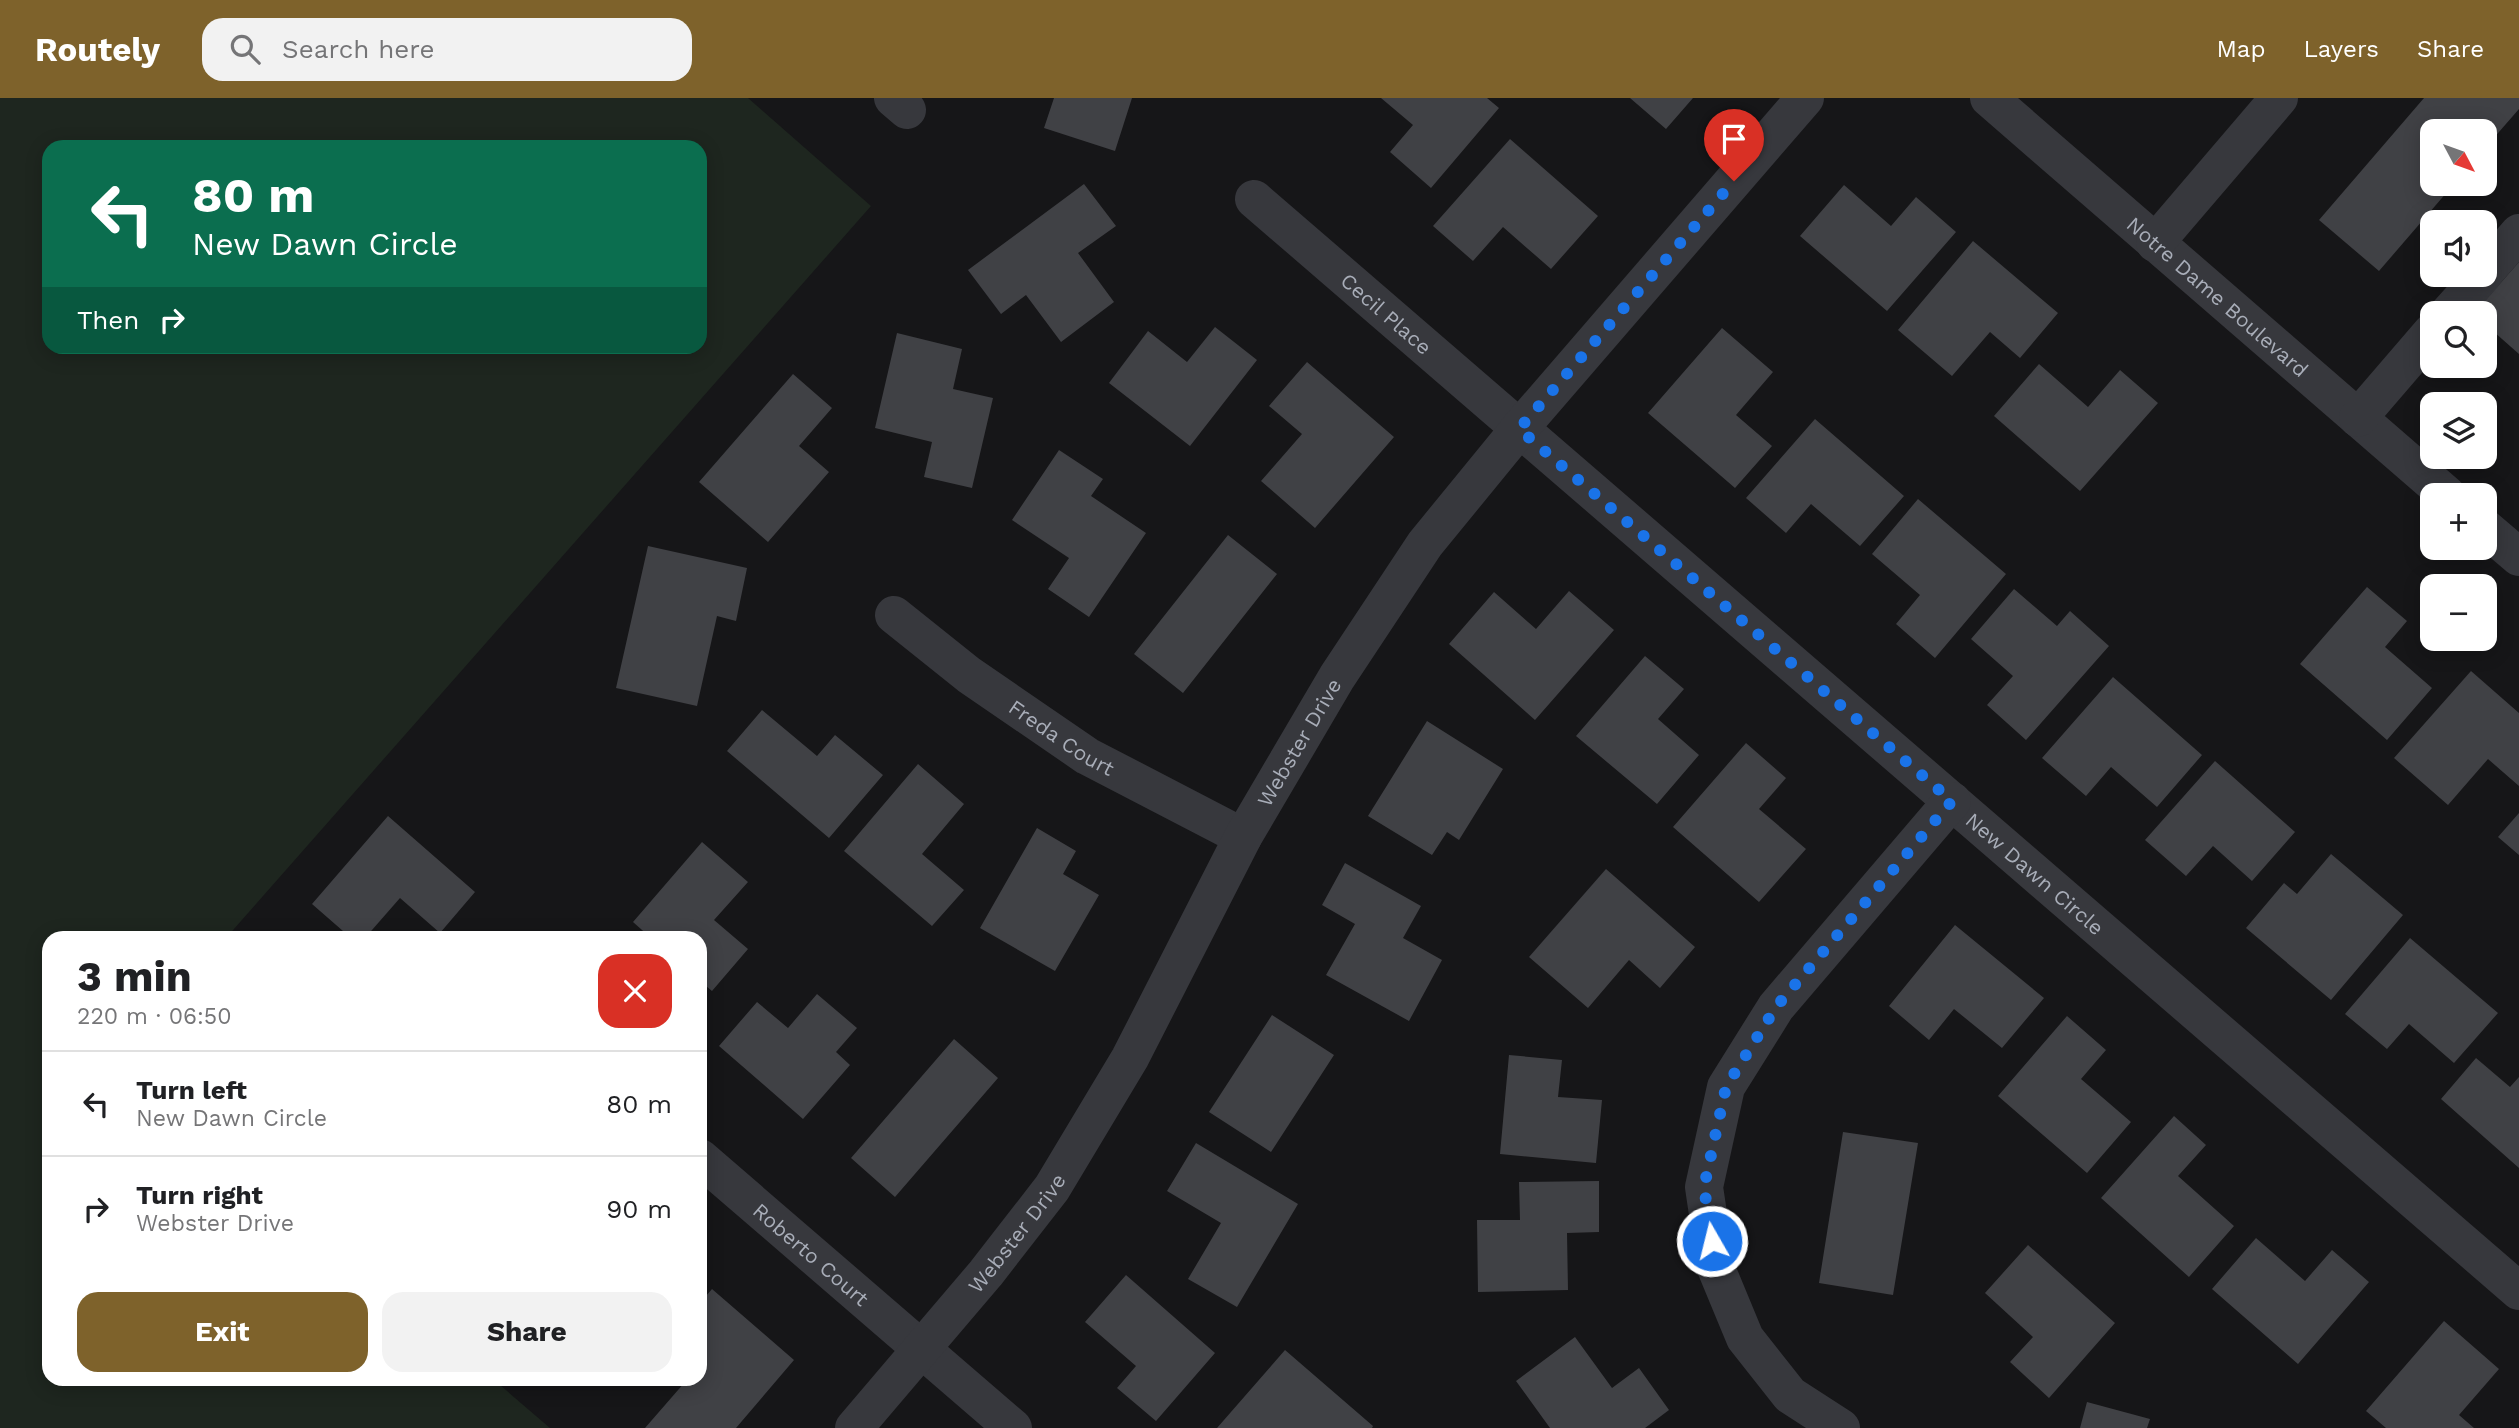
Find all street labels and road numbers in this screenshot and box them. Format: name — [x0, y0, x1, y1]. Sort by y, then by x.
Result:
street label: Notre Dame Boulevard — [2122, 211, 2314, 382]
street label: Cecil Place — [1336, 267, 1437, 359]
street label: Webster Drive — [1251, 674, 1346, 811]
street label: Freda Court — [1004, 694, 1119, 781]
street label: New Dawn Circle — [1961, 807, 2109, 940]
street label: Webster Drive — [962, 1169, 1070, 1298]
street label: Roberto Court — [748, 1197, 874, 1311]

